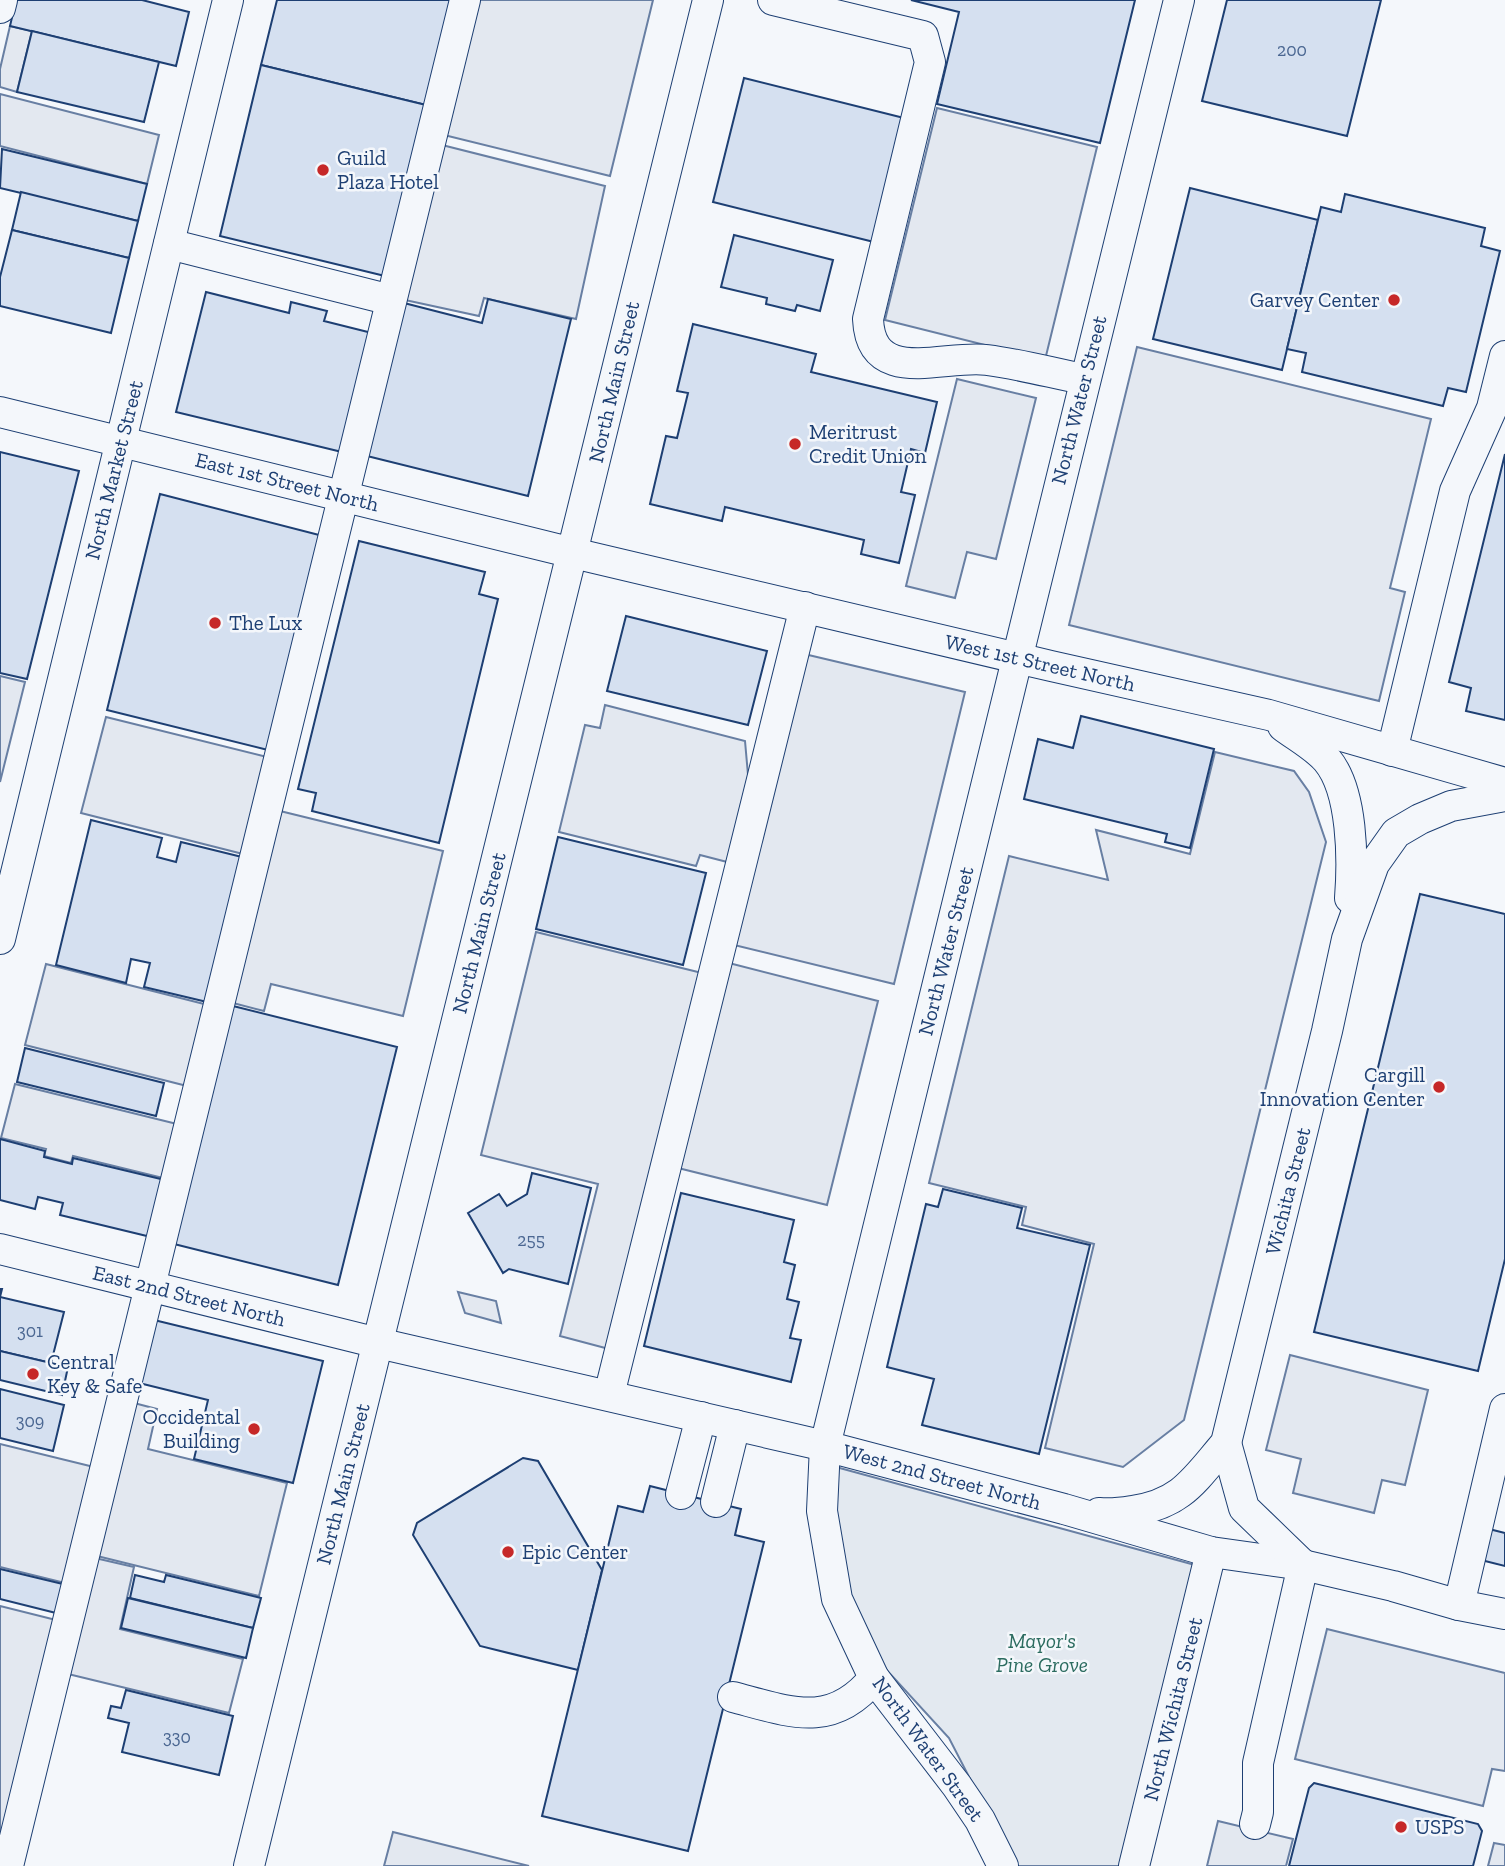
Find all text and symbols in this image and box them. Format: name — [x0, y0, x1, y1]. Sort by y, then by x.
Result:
house number: 200 — [1277, 39, 1307, 61]
place label: Guild Plaza Hotel — [337, 145, 439, 194]
marker: Guild Plaza Hotel — [315, 162, 331, 178]
place label: Garvey Center — [1250, 287, 1380, 312]
marker: Garvey Center — [1386, 292, 1402, 308]
street label: North Main Street — [583, 298, 644, 465]
street label: North Water Street — [1045, 313, 1112, 487]
street label: North Market Street — [79, 377, 148, 562]
place label: Meritrust Credit Union — [809, 419, 927, 468]
marker: Meritrust Credit Union — [787, 436, 803, 452]
street label: East 1st Street North — [193, 447, 382, 516]
place label: The Lux — [229, 610, 302, 635]
marker: The Lux — [207, 615, 223, 631]
street label: West 1st Street North — [943, 628, 1138, 697]
street label: North Main Street — [446, 850, 511, 1016]
street label: North Water Street — [912, 864, 979, 1038]
place label: Cargill Innovation Center — [1260, 1062, 1425, 1111]
marker: Cargill Innovation Center — [1431, 1079, 1447, 1095]
street label: Wichita Street — [1260, 1124, 1315, 1257]
house number: 255 — [517, 1229, 545, 1251]
street label: East 2nd Street North — [90, 1259, 288, 1332]
house number: 301 — [17, 1320, 43, 1342]
place label: Central Key & Safe — [47, 1349, 143, 1398]
marker: Central Key & Safe — [25, 1366, 41, 1382]
street label: North Main Street — [310, 1401, 375, 1567]
place label: Occidental Building — [142, 1404, 240, 1453]
house number: 309 — [16, 1410, 44, 1432]
marker: Occidental Building — [246, 1421, 262, 1437]
street label: West 2nd Street North — [841, 1438, 1044, 1515]
place label: Epic Center — [522, 1539, 628, 1564]
marker: Epic Center — [500, 1544, 516, 1560]
street label: North Wichita Street — [1138, 1614, 1208, 1803]
park label: Mayor's Pine Grove — [996, 1628, 1088, 1677]
street label: North Water Street — [867, 1671, 990, 1826]
house number: 330 — [163, 1726, 191, 1748]
place label: USPS — [1415, 1814, 1465, 1839]
marker: USPS — [1393, 1819, 1409, 1835]

